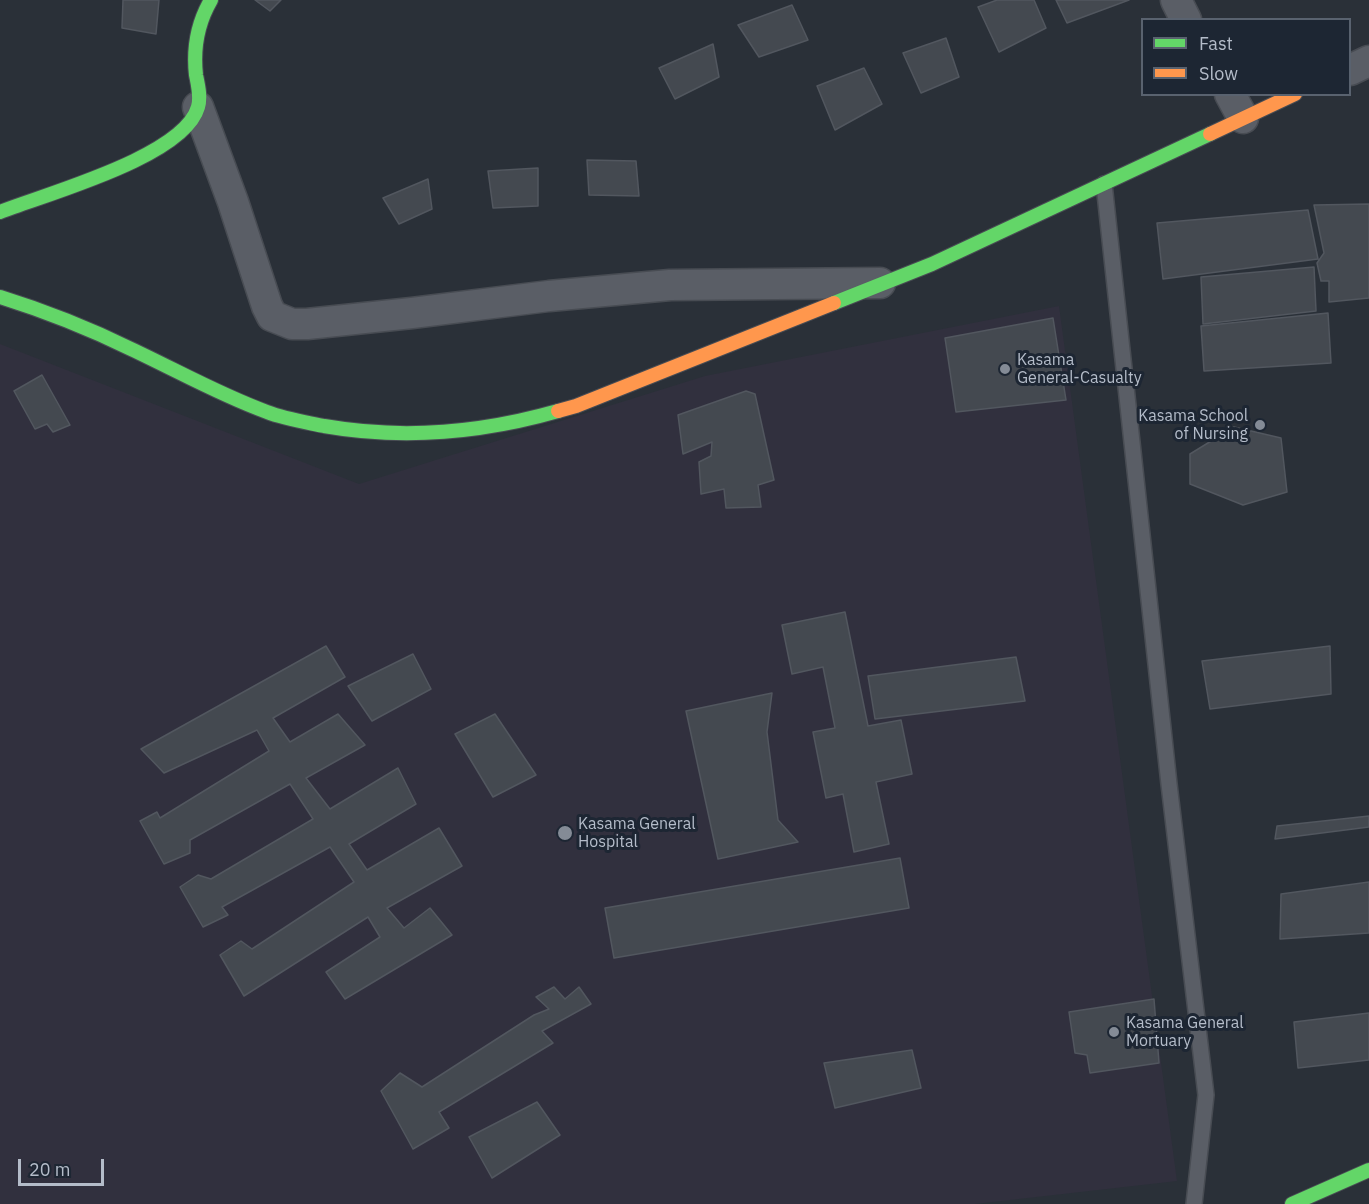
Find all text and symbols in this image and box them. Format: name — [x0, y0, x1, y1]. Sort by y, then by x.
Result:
legend — [1141, 18, 1351, 96]
text: Fast — [1199, 32, 1233, 55]
text: Slow — [1199, 62, 1238, 85]
place label: Kasama General-Casualty — [1017, 350, 1142, 388]
marker: Kasama General-Casualty — [998, 362, 1012, 376]
place label: Kasama School of Nursing — [1138, 406, 1248, 444]
marker: Kasama School of Nursing — [1253, 418, 1267, 432]
place label: Kasama General Hospital — [578, 814, 696, 852]
marker: Kasama General Hospital — [556, 824, 574, 842]
place label: Kasama General Mortuary — [1126, 1013, 1244, 1051]
marker: Kasama General Mortuary — [1107, 1025, 1121, 1039]
scale bar — [21, 1147, 106, 1185]
text: 20 m — [29, 1158, 71, 1181]

